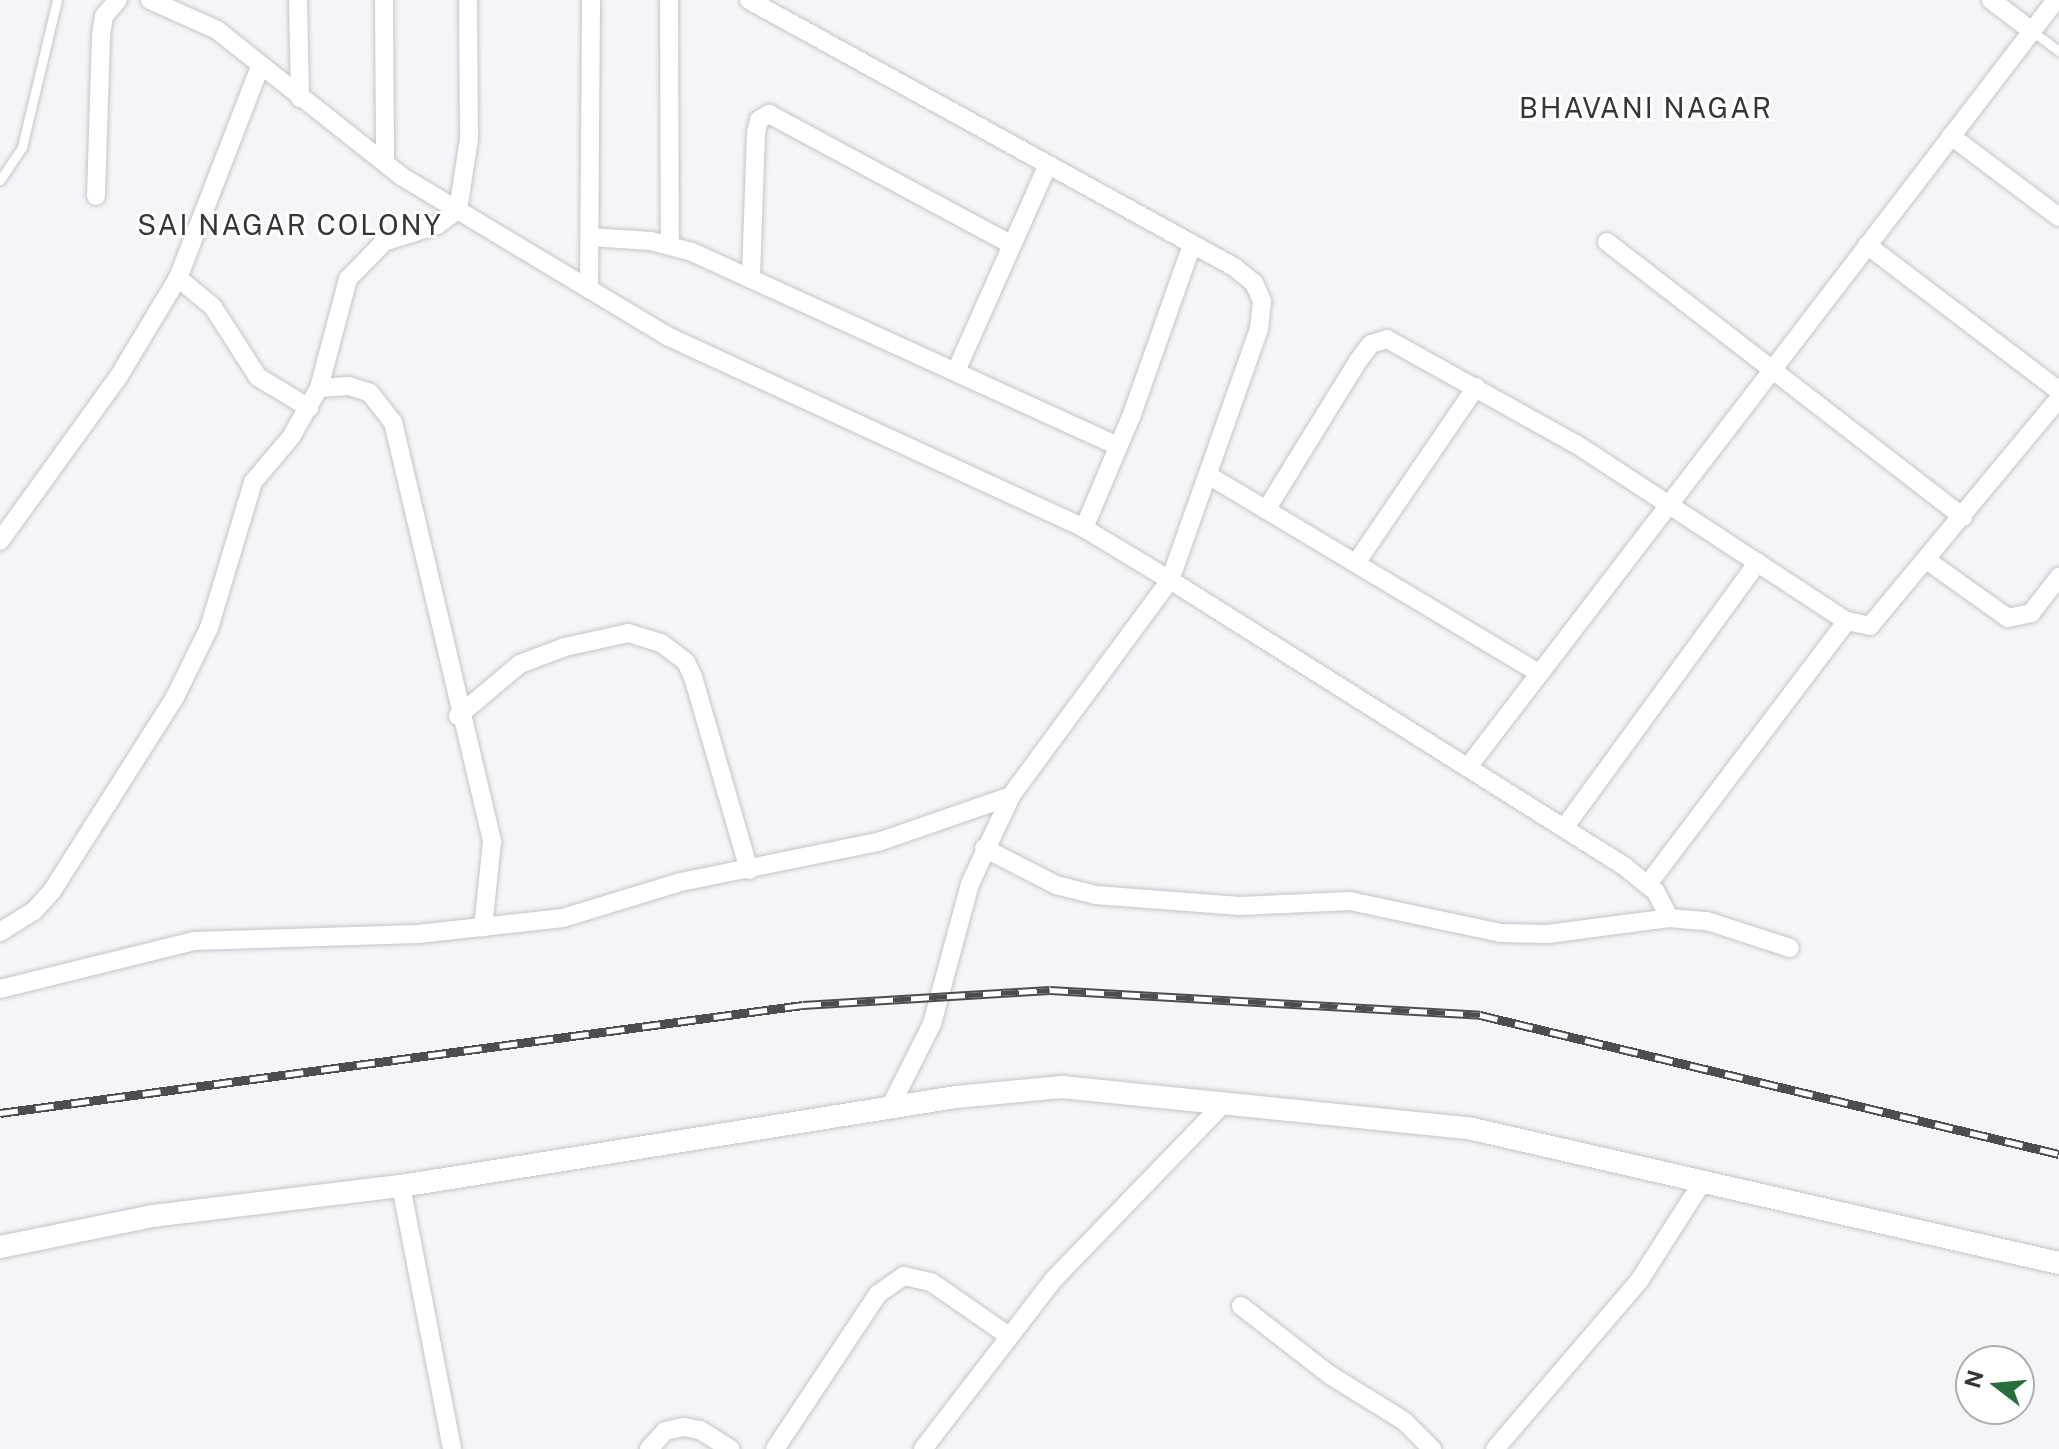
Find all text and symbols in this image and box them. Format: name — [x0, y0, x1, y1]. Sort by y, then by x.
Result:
district label: BHAVANI NAGAR — [1519, 91, 1773, 125]
district label: SAI NAGAR COLONY — [137, 208, 443, 242]
north arrow — [1955, 1345, 2035, 1425]
text: N — [1959, 1367, 1989, 1391]

